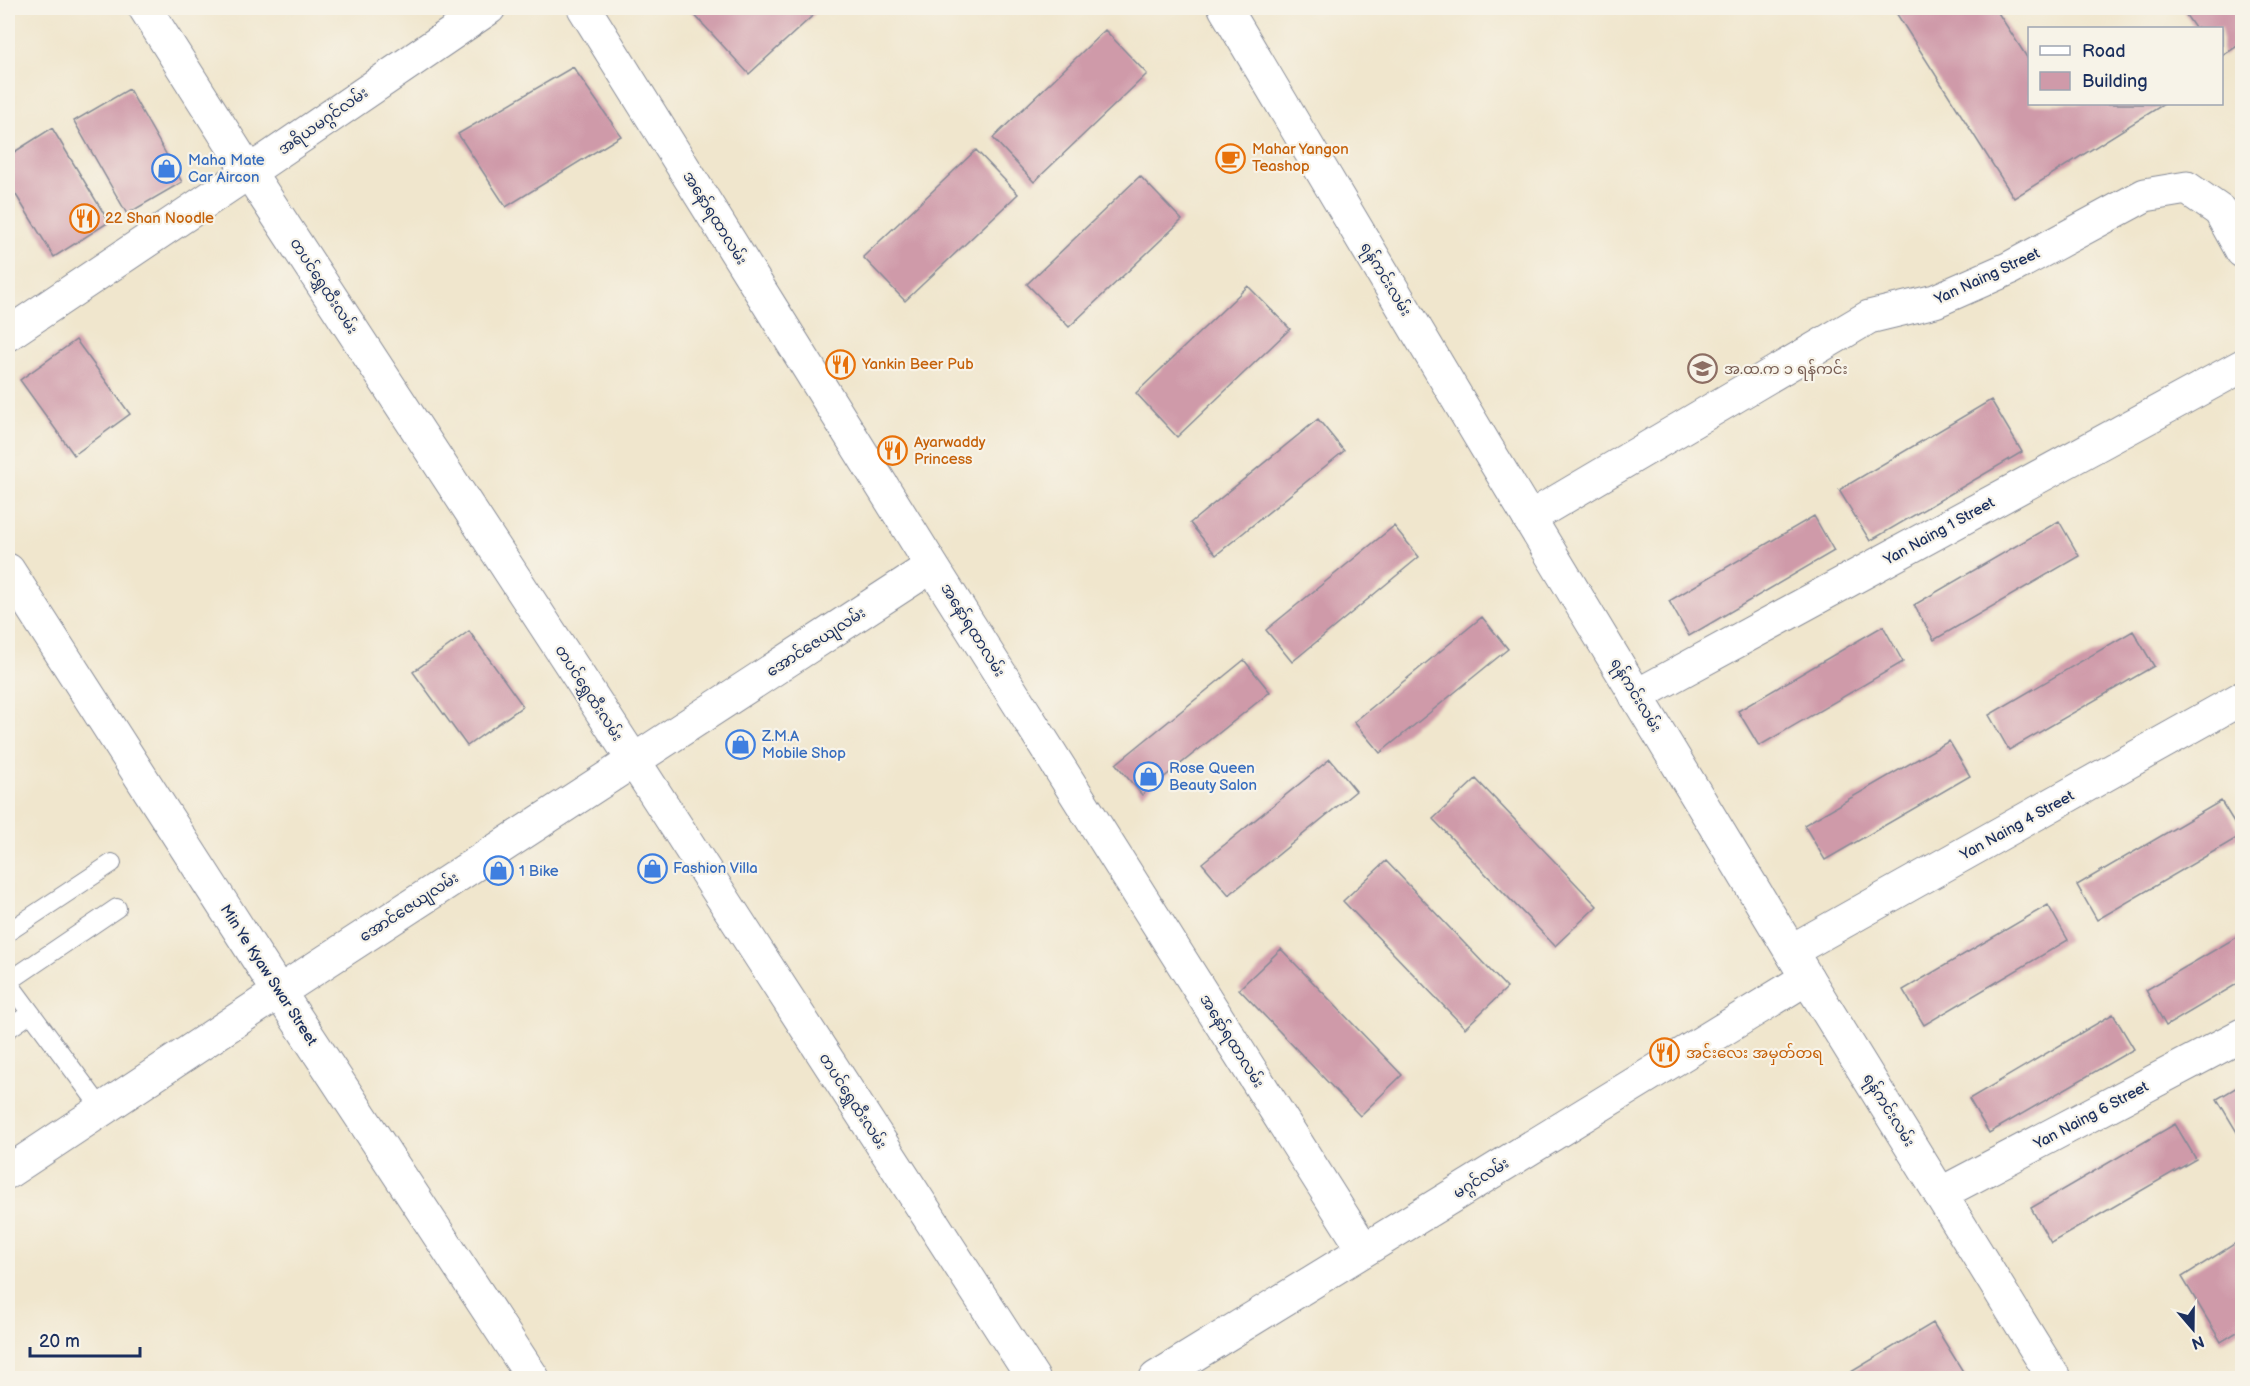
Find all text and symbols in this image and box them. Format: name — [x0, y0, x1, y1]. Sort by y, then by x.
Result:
legend — [2028, 27, 2223, 105]
text: Road — [2082, 41, 2126, 62]
text: Building — [2082, 71, 2148, 92]
street label: အရိယမဂ္ဂင်လမ်း — [274, 83, 374, 162]
place label: Mahar Yangon Teashop — [1252, 140, 1349, 176]
cafe icon: Mahar Yangon Teashop — [1215, 142, 1247, 174]
place label: Maha Mate Car Aircon — [188, 151, 265, 187]
shop icon: Maha Mate Car Aircon — [151, 153, 183, 185]
street label: အနော်ရထာလမ်း — [676, 167, 752, 270]
restaurant icon: 22 Shan Noodle — [68, 202, 100, 234]
place label: 22 Shan Noodle — [105, 209, 214, 228]
street label: တပင်ရွှေထီးလမ်း — [284, 234, 363, 339]
street label: ရန်ကင်းလမ်း — [1354, 238, 1416, 321]
street label: Yan Naing Street — [1931, 244, 2043, 310]
restaurant icon: Yankin Beer Pub — [825, 348, 857, 380]
school or university icon: အ.ထ.က ၁ ရန်ကင်း — [1687, 353, 1719, 385]
place label: Yankin Beer Pub — [861, 355, 974, 374]
place label: အ.ထ.က ၁ ရန်ကင်း — [1724, 359, 1848, 381]
place label: Ayarwaddy Princess — [914, 433, 986, 469]
restaurant icon: Ayarwaddy Princess — [877, 435, 909, 467]
street label: Yan Naing 1 Street — [1880, 493, 1998, 570]
street label: အနော်ရထာလမ်း — [934, 579, 1010, 682]
street label: အောင်ဇေယျလမ်း — [763, 602, 870, 683]
street label: တပင်ရွှေထီးလမ်း — [549, 641, 628, 746]
street label: ရန်ကင်းလမ်း — [1604, 654, 1666, 737]
place label: Z.M.A Mobile Shop — [761, 727, 846, 763]
shop icon: Z.M.A Mobile Shop — [725, 729, 757, 761]
place label: Rose Queen Beauty Salon — [1169, 759, 1257, 795]
shop icon: Rose Queen Beauty Salon — [1132, 761, 1164, 793]
street label: Yan Naing 4 Street — [1956, 786, 2078, 865]
shop icon: Fashion Villa — [636, 852, 668, 884]
shop icon: 1 Bike — [482, 855, 514, 887]
place label: Fashion Villa — [673, 859, 758, 878]
place label: 1 Bike — [519, 862, 559, 881]
street label: အောင်ဇေယျလမ်း — [356, 867, 463, 948]
street label: Min Ye Kyaw Swar Street — [216, 901, 322, 1050]
street label: အနော်ရထာလမ်း — [1193, 990, 1269, 1093]
restaurant icon: အင်းလေး အမှတ်တရ — [1649, 1037, 1681, 1069]
place label: အင်းလေး အမှတ်တရ — [1686, 1043, 1823, 1065]
street label: တပင်ရွှေထီးလမ်း — [813, 1049, 892, 1154]
street label: ရန်ကင်းလမ်း — [1857, 1070, 1919, 1152]
street label: Yan Naing 6 Street — [2030, 1077, 2152, 1154]
street label: မဂ္ဂင်လမ်း — [1449, 1153, 1514, 1206]
north arrow — [2163, 1299, 2223, 1359]
scale bar — [30, 1320, 140, 1358]
text: 20 m — [39, 1331, 80, 1352]
text: N — [2189, 1331, 2207, 1353]

